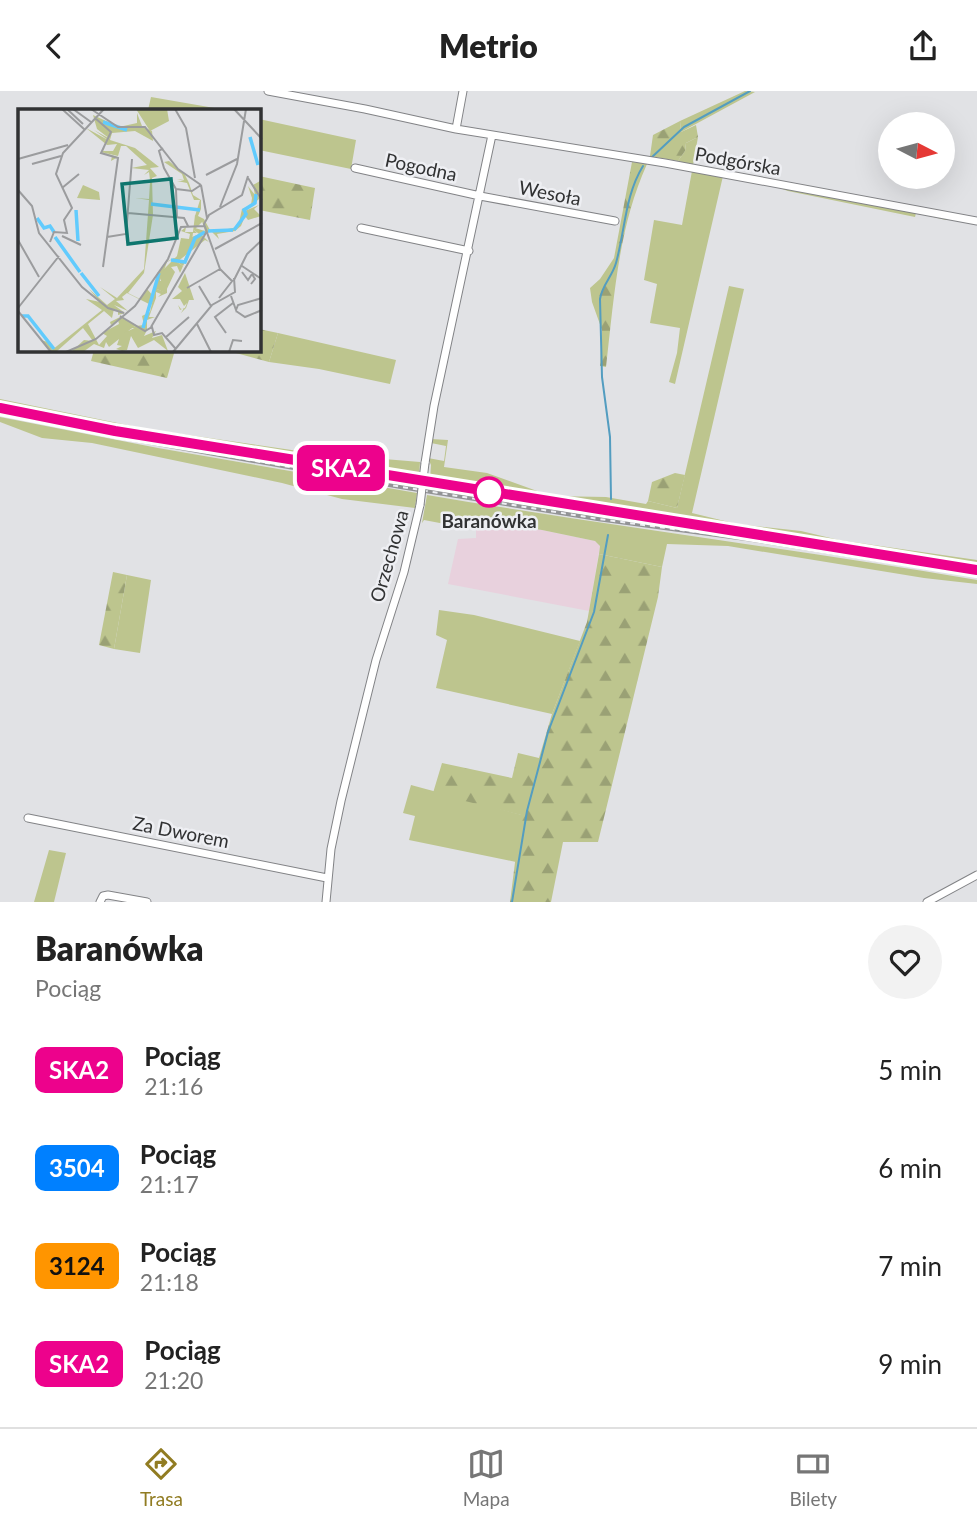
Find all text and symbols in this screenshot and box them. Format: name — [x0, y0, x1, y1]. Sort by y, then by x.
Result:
text: Metrio — [439, 26, 538, 65]
icon: back — [35, 27, 73, 65]
icon: share — [904, 27, 942, 65]
inset map — [18, 109, 261, 352]
north arrow — [878, 112, 956, 189]
map controls — [878, 112, 955, 189]
street label: Podgórska — [693, 142, 783, 179]
street label: Pogodna — [383, 148, 459, 185]
street label: Wesoła — [517, 175, 583, 210]
line badge: SKA2 — [292, 445, 390, 491]
text: SKA2 — [311, 453, 371, 482]
marker: Baranówka — [474, 477, 504, 507]
street label: Orzechowa — [364, 507, 413, 605]
place label: Baranówka — [441, 509, 537, 532]
street label: Za Dworem — [131, 811, 231, 852]
button: heart — [868, 925, 942, 999]
text: Baranówka — [35, 928, 204, 968]
text: Pociąg — [35, 974, 101, 1002]
text: Pociąg — [144, 1040, 221, 1072]
text: 5 min — [878, 1054, 942, 1086]
text: SKA2 — [49, 1055, 109, 1084]
text: 21:16 — [144, 1072, 203, 1100]
text: Pociąg — [140, 1138, 216, 1170]
text: 6 min — [878, 1152, 942, 1184]
text: 3504 — [49, 1153, 105, 1182]
text: 21:17 — [140, 1170, 199, 1198]
text: Pociąg — [140, 1236, 216, 1268]
text: 7 min — [878, 1250, 942, 1282]
text: 3124 — [49, 1251, 105, 1280]
text: 21:18 — [140, 1268, 199, 1296]
text: Pociąg — [144, 1334, 221, 1366]
text: 9 min — [878, 1348, 942, 1380]
text: SKA2 — [49, 1349, 109, 1378]
text: 21:20 — [144, 1366, 203, 1394]
tab: Trasa — [140, 1445, 183, 1510]
tab: Mapa — [463, 1445, 510, 1510]
tab: Bilety — [789, 1445, 837, 1510]

